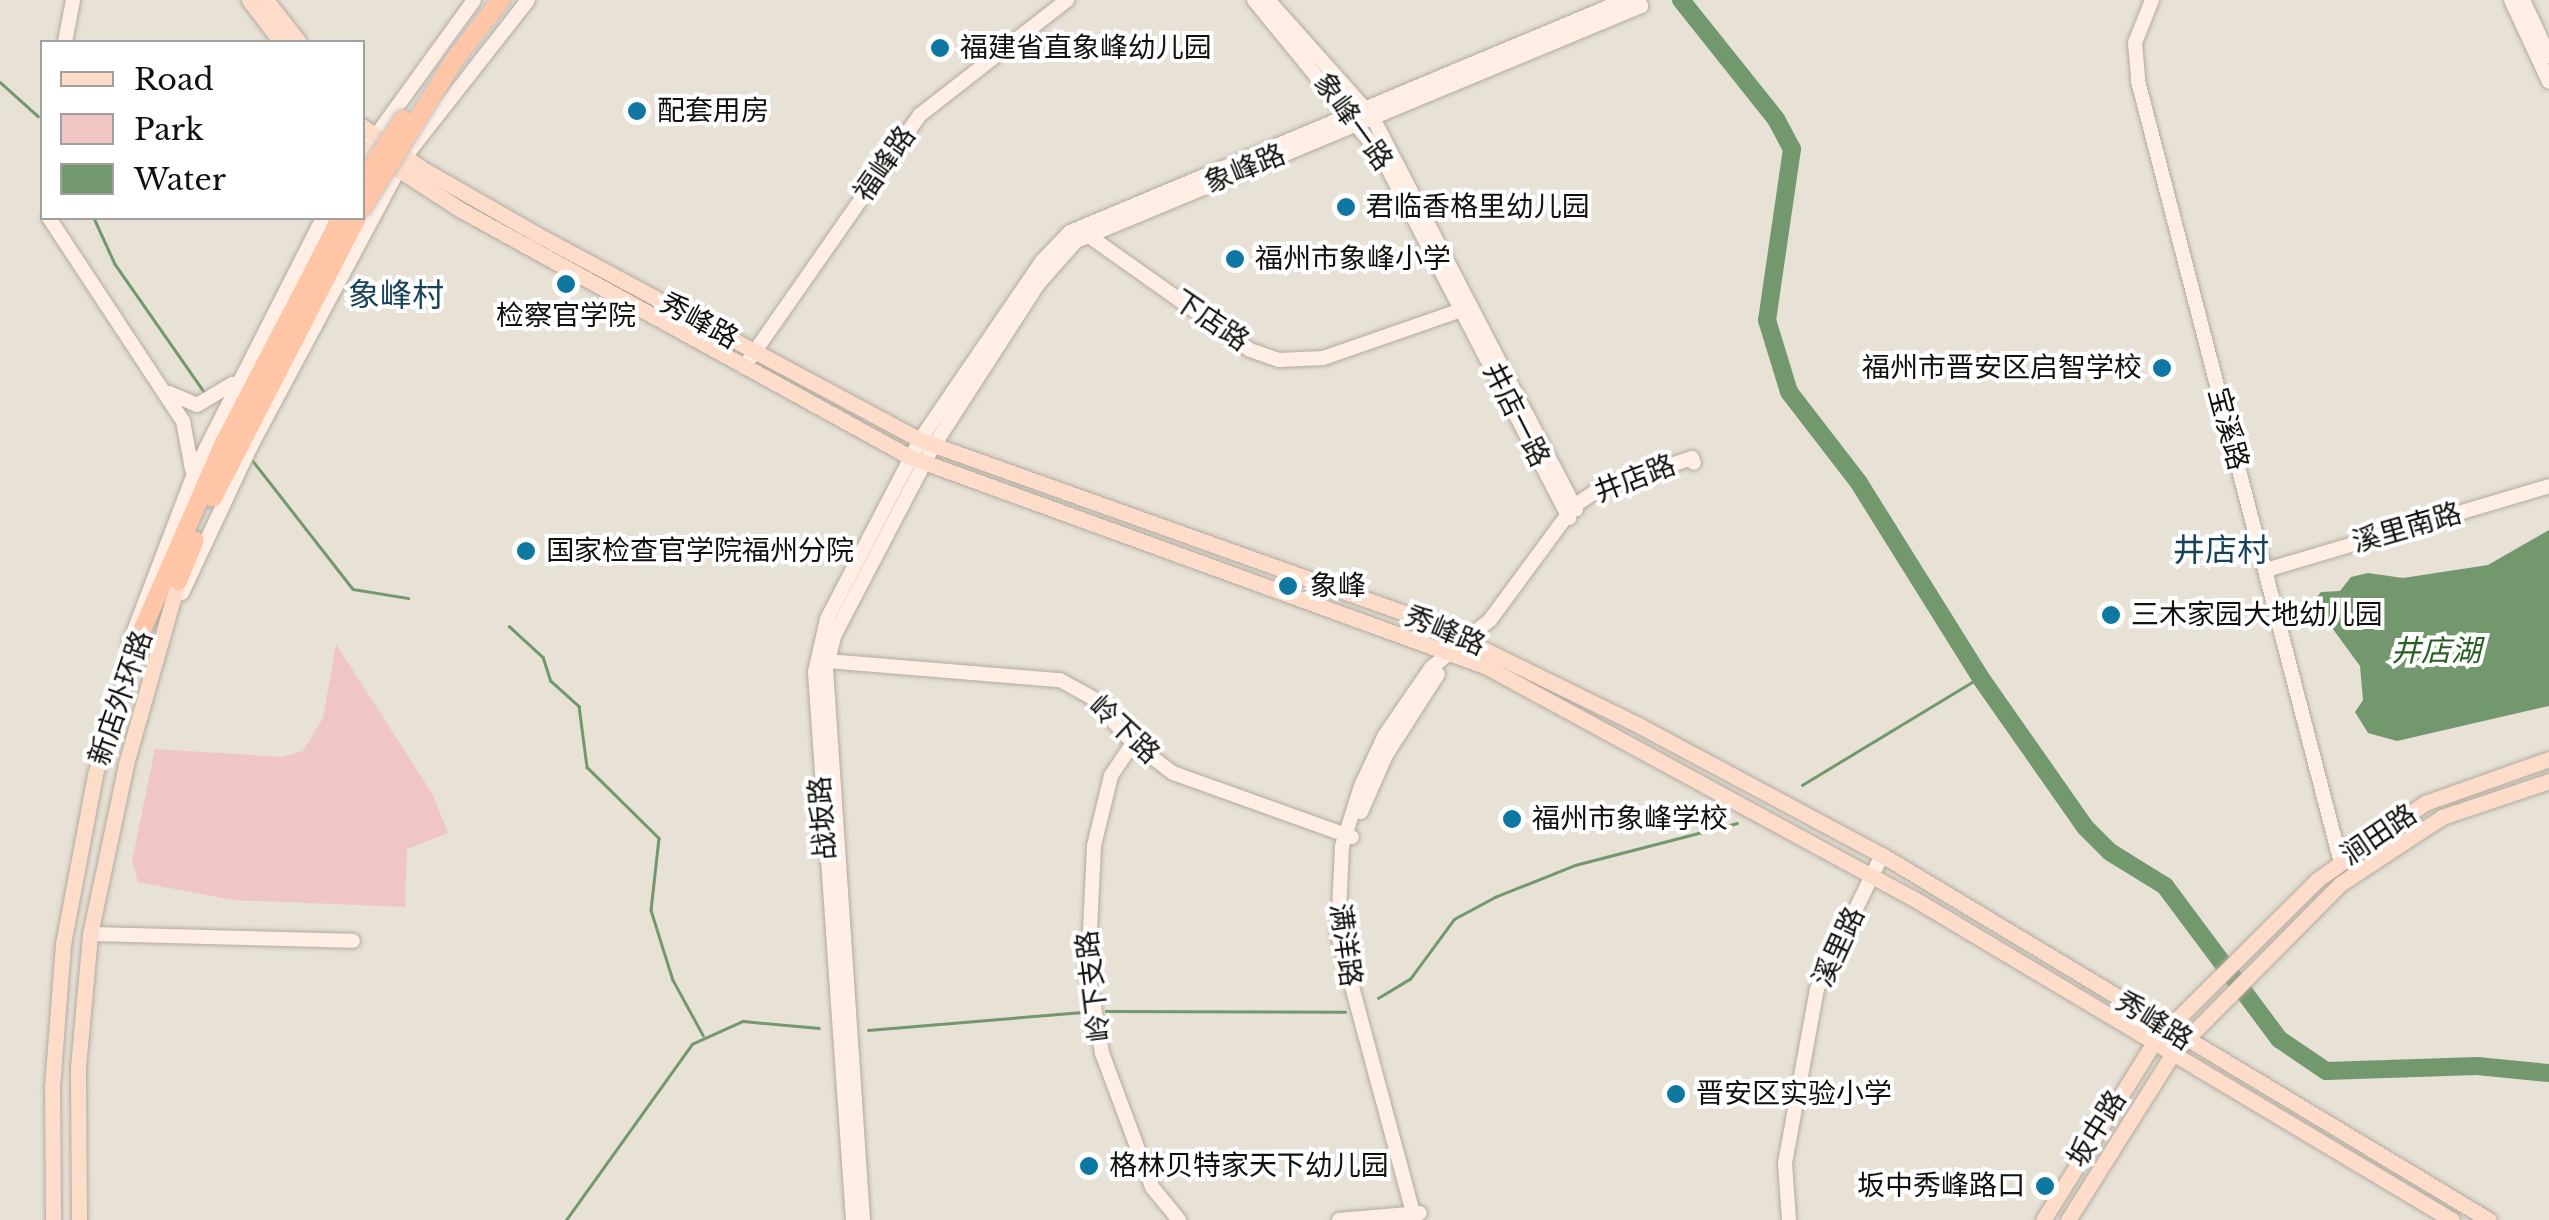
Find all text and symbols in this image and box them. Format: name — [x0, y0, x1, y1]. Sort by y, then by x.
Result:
place label: 福建省直象峰幼儿园 — [960, 31, 1212, 65]
marker: 福建省直象峰幼儿园 — [929, 37, 951, 59]
legend — [40, 40, 365, 220]
text: Road — [134, 61, 214, 98]
street label: 象峰一路 — [1306, 67, 1400, 177]
place label: 配套用房 — [657, 94, 769, 128]
marker: 配套用房 — [626, 100, 648, 122]
text: Park — [134, 111, 204, 148]
street label: 福峰路 — [847, 120, 923, 208]
street label: 象峰路 — [1200, 138, 1290, 200]
text: Water — [134, 161, 226, 198]
place label: 君临香格里幼儿园 — [1366, 190, 1590, 224]
marker: 君临香格里幼儿园 — [1335, 196, 1357, 218]
place label: 福州市象峰小学 — [1255, 242, 1451, 276]
marker: 福州市象峰小学 — [1224, 248, 1246, 270]
marker: 检察官学院 — [555, 273, 577, 295]
district label: 象峰村 — [348, 276, 444, 314]
street label: 下店路 — [1167, 284, 1255, 358]
street label: 秀峰路 — [654, 286, 744, 356]
place label: 检察官学院 — [496, 299, 636, 333]
place label: 福州市晋安区启智学校 — [1862, 351, 2142, 385]
street label: 井店一路 — [1476, 357, 1556, 473]
marker: 福州市晋安区启智学校 — [2151, 357, 2173, 379]
street label: 宝溪路 — [2201, 384, 2255, 474]
street label: 井店路 — [1590, 448, 1680, 510]
street label: 溪里南路 — [2349, 496, 2465, 560]
district label: 井店村 — [2173, 531, 2269, 569]
place label: 国家检查官学院福州分院 — [546, 534, 854, 568]
marker: 国家检查官学院福州分院 — [515, 540, 537, 562]
place label: 象峰 — [1310, 569, 1366, 603]
marker: 象峰 — [1275, 573, 1301, 599]
place label: 三木家园大地幼儿园 — [2131, 598, 2383, 632]
street label: 秀峰路 — [1400, 599, 1490, 663]
marker: 三木家园大地幼儿园 — [2100, 604, 2122, 626]
street label: 新店外环路 — [82, 626, 160, 770]
water label: 井店湖 — [2391, 633, 2481, 669]
street label: 岭下路 — [1082, 689, 1166, 771]
street label: 战坂路 — [803, 775, 843, 861]
street label: 涧田路 — [2335, 798, 2423, 872]
place label: 福州市象峰学校 — [1532, 802, 1728, 836]
marker: 福州市象峰学校 — [1501, 808, 1523, 830]
street label: 满洋路 — [1323, 901, 1367, 989]
street label: 溪里路 — [1806, 902, 1872, 992]
street label: 岭下支路 — [1071, 928, 1117, 1044]
street label: 秀峰路 — [2109, 984, 2199, 1058]
place label: 晋安区实验小学 — [1696, 1077, 1892, 1111]
marker: 晋安区实验小学 — [1665, 1083, 1687, 1105]
street label: 坂中路 — [2060, 1084, 2134, 1174]
place label: 格林贝特家天下幼儿园 — [1109, 1149, 1389, 1183]
marker: 格林贝特家天下幼儿园 — [1078, 1155, 1100, 1177]
place label: 坂中秀峰路口 — [1857, 1169, 2025, 1203]
marker: 坂中秀峰路口 — [2034, 1175, 2056, 1197]

